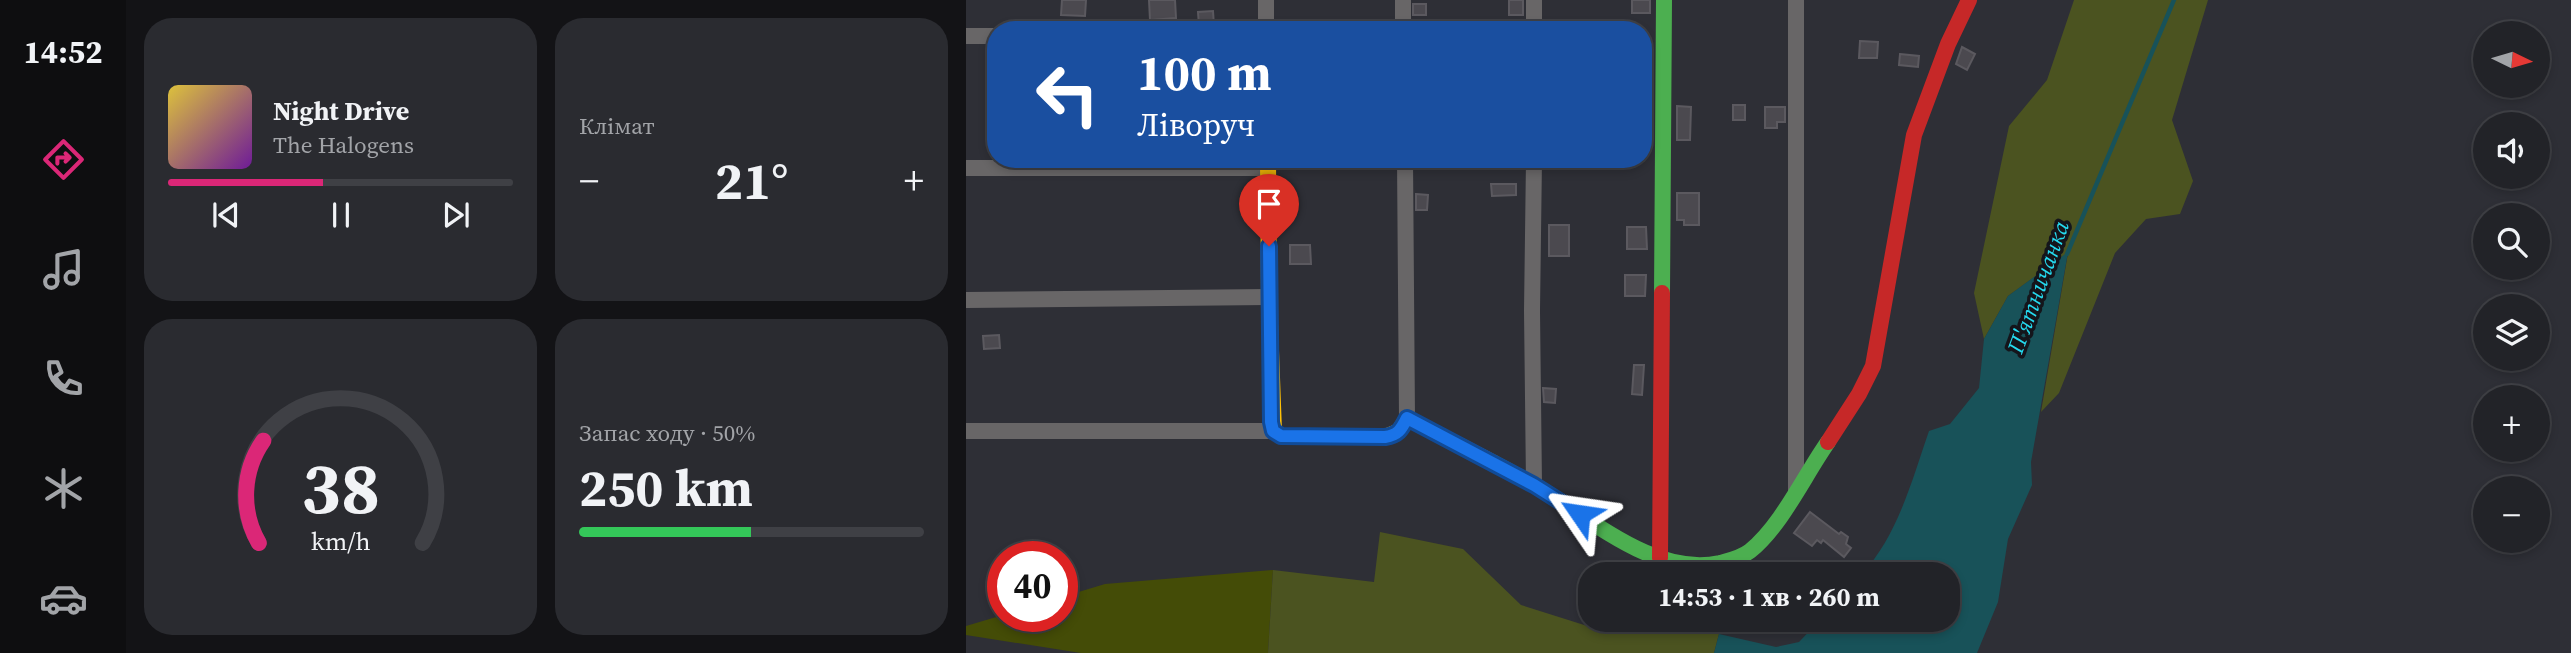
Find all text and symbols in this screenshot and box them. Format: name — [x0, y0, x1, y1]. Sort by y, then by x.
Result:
north arrow — [2473, 21, 2550, 98]
map controls — [2473, 21, 2550, 553]
text: 14:52 — [24, 30, 102, 74]
text: 100 m — [1137, 39, 1272, 106]
icon: left — [1022, 49, 1113, 140]
text: Night Drive — [273, 93, 409, 129]
text: Ліворуч — [1137, 103, 1255, 147]
text: Клімат — [579, 110, 655, 142]
button: sound — [2473, 112, 2550, 189]
text: The Halogens — [273, 129, 414, 161]
icon: directions — [39, 135, 88, 184]
text: 21° — [715, 145, 788, 216]
text: − — [579, 155, 599, 207]
text: + — [904, 155, 924, 207]
pin — [1239, 174, 1299, 246]
icon: arrive — [1250, 185, 1288, 223]
icon: previous — [207, 196, 245, 234]
icon: pause — [322, 196, 360, 234]
icon: next — [437, 196, 475, 234]
button: search — [2473, 203, 2550, 280]
water label: П'ятничанка — [1999, 216, 2077, 359]
icon: music — [39, 245, 88, 294]
button: layers — [2473, 294, 2550, 371]
icon: phone — [39, 354, 88, 403]
button: + — [2473, 385, 2550, 462]
text: Запас ходу · 50% — [579, 417, 755, 449]
text: 38 — [301, 438, 380, 537]
text: 250 km — [579, 452, 753, 523]
icon: climate — [39, 464, 88, 513]
button: − — [2473, 476, 2550, 553]
position arrow — [1543, 477, 1617, 551]
text: km/h — [311, 524, 370, 558]
speed limit sign: 40 — [987, 541, 1078, 632]
icon: car — [39, 574, 88, 623]
text: 14:53 · 1 хв · 260 m — [1658, 579, 1880, 615]

